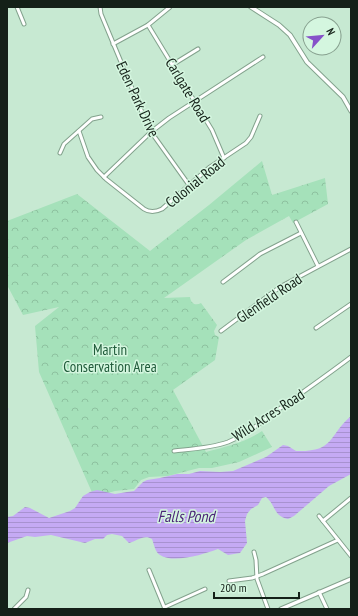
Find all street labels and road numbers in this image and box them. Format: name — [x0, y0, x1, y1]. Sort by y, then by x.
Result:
street label: Carlgate Road — [161, 54, 215, 126]
street label: Eden Park Drive — [112, 58, 164, 140]
street label: Colonial Road — [161, 152, 229, 212]
street label: Glenfield Road — [233, 269, 305, 327]
street label: Wild Acres Road — [228, 385, 308, 445]

